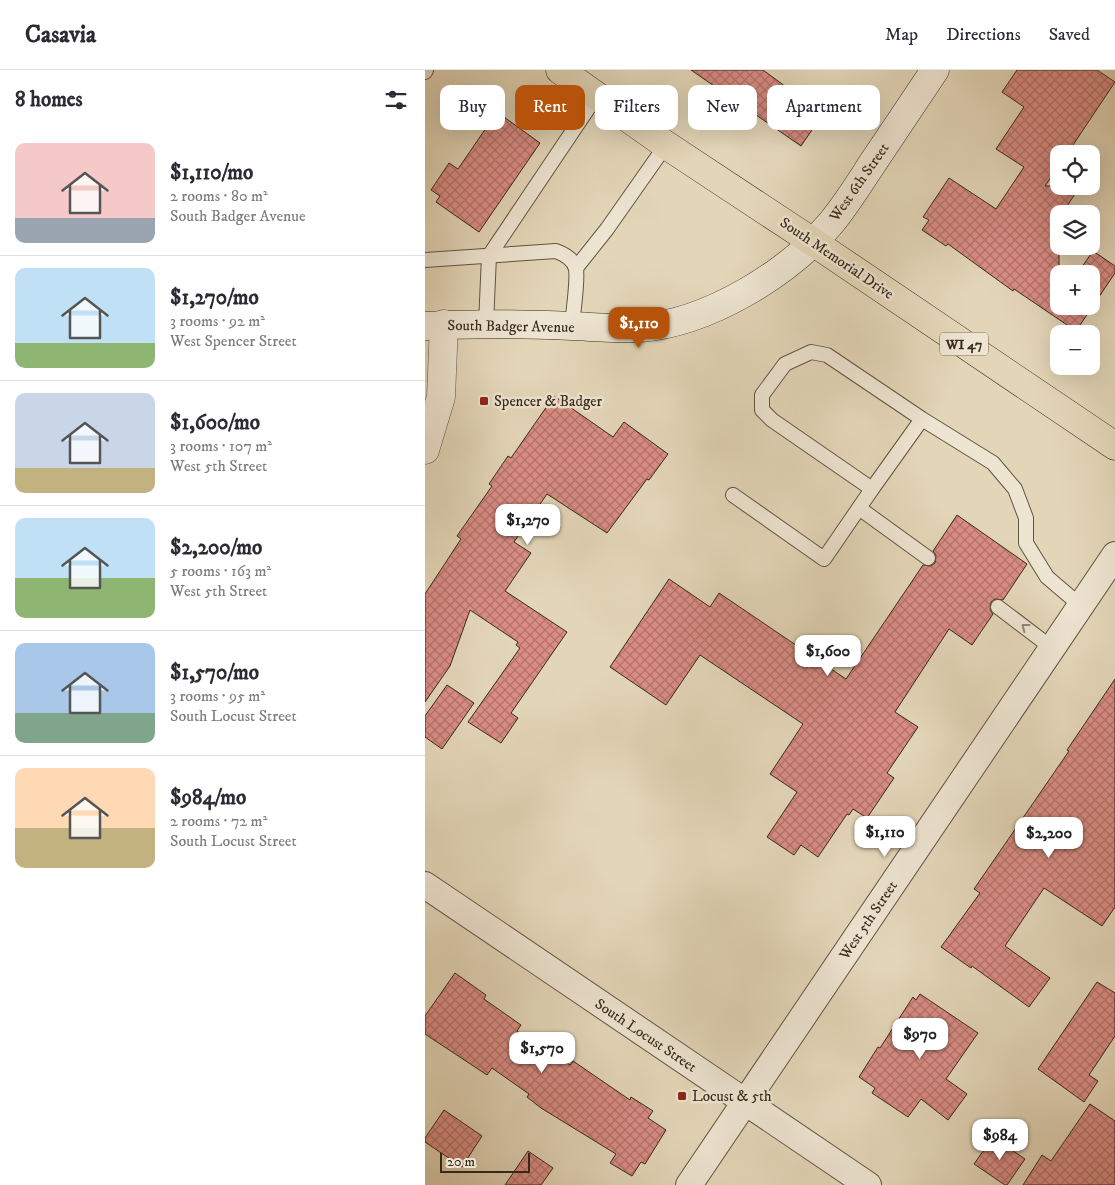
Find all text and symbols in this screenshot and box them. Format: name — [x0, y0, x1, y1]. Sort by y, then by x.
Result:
text: Casavia — [25, 20, 96, 50]
text: Map — [885, 24, 918, 46]
text: Directions — [946, 24, 1021, 46]
text: Saved — [1049, 24, 1090, 46]
chip: Buy — [440, 85, 505, 130]
chip: Rent — [515, 85, 585, 130]
chip: Filters — [595, 85, 678, 130]
chip: New — [688, 85, 757, 130]
chip: Apartment — [767, 85, 880, 130]
icon: filters — [382, 86, 410, 114]
text: 8 homes — [15, 87, 83, 113]
street label: West 6th Street — [825, 139, 894, 226]
map controls — [1050, 145, 1100, 375]
button: locate — [1050, 145, 1100, 195]
text: $1,110/mo — [170, 160, 253, 186]
icon: home — [55, 163, 115, 223]
text: 2 rooms · 80 m² — [170, 186, 268, 206]
button: layers — [1050, 205, 1100, 255]
text: South Badger Avenue — [170, 206, 306, 226]
street label: South Memorial Drive — [776, 213, 897, 304]
button: + — [1050, 265, 1100, 315]
text: $1,270/mo — [170, 285, 259, 311]
icon: home — [55, 288, 115, 348]
pin: $1,110 — [598, 306, 680, 349]
text: 3 rooms · 92 m² — [170, 311, 265, 331]
text: $1,110 — [619, 313, 659, 333]
street label: South Badger Avenue — [447, 316, 575, 337]
button: − — [1050, 325, 1100, 375]
text: West Spencer Street — [170, 331, 297, 351]
road number: WI 47 — [940, 332, 988, 356]
place label: Spencer & Badger — [494, 392, 602, 411]
marker: Spencer & Badger — [478, 395, 490, 407]
text: $1,600/mo — [170, 410, 260, 436]
icon: home — [55, 413, 115, 473]
text: 3 rooms · 107 m² — [170, 436, 272, 456]
text: West 5th Street — [170, 456, 267, 476]
pin: $1,270 — [487, 504, 569, 546]
text: $1,270 — [506, 510, 550, 530]
text: $2,200/mo — [170, 535, 262, 561]
icon: home — [55, 538, 115, 598]
text: 5 rooms · 163 m² — [170, 561, 271, 581]
text: West 5th Street — [170, 581, 267, 601]
one-way arrow — [1022, 625, 1031, 633]
pin: $1,600 — [787, 634, 869, 677]
text: $1,600 — [806, 641, 850, 661]
text: $1,570/mo — [170, 660, 259, 686]
icon: home — [55, 663, 115, 723]
text: 3 rooms · 95 m² — [170, 686, 265, 706]
text: South Locust Street — [170, 706, 297, 726]
text: $984/mo — [170, 785, 246, 811]
icon: home — [55, 788, 115, 848]
text: 2 rooms · 72 m² — [170, 811, 267, 831]
pin: $1,110 — [844, 816, 926, 858]
pin: $2,200 — [1008, 816, 1090, 859]
text: $1,110 — [865, 822, 905, 842]
text: $2,200 — [1026, 823, 1072, 843]
text: South Locust Street — [170, 831, 297, 851]
street label: West 5th Street — [835, 877, 902, 964]
street label: South Locust Street — [591, 994, 700, 1077]
pin: $970 — [890, 1018, 950, 1060]
text: $970 — [903, 1024, 937, 1044]
pin: $1,570 — [501, 1032, 583, 1074]
text: $1,570 — [520, 1038, 564, 1058]
place label: Locust & 5th — [692, 1087, 772, 1106]
marker: Locust & 5th — [676, 1090, 688, 1102]
pin: $984 — [970, 1118, 1030, 1161]
text: $984 — [983, 1125, 1017, 1145]
scale bar — [440, 1150, 530, 1173]
text: 20 m — [447, 1153, 475, 1171]

